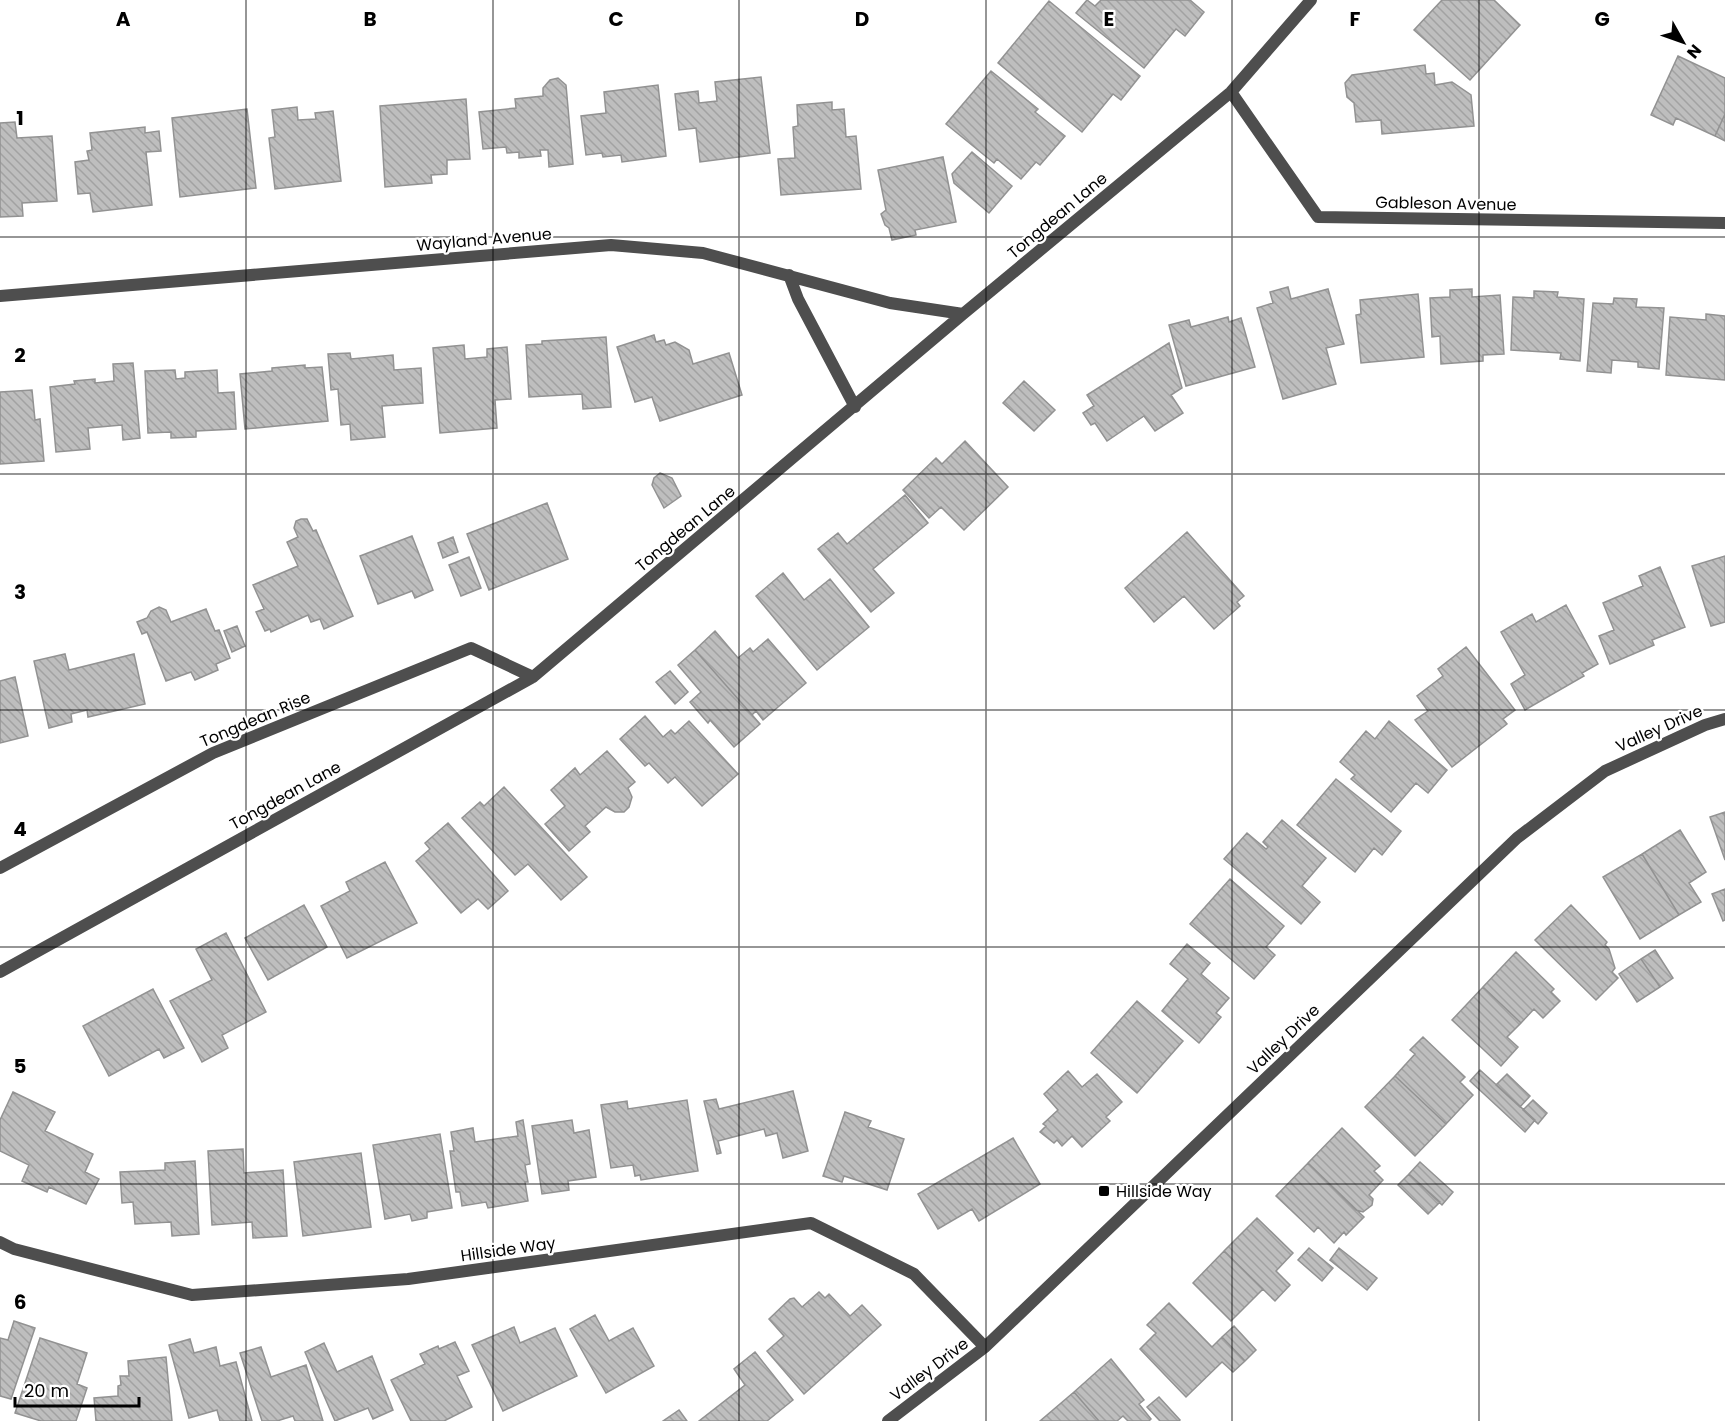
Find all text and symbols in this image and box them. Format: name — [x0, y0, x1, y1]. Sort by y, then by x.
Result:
text: A — [116, 5, 131, 33]
text: B — [363, 5, 377, 33]
text: C — [608, 5, 624, 33]
text: D — [855, 5, 869, 33]
text: E — [1104, 5, 1114, 33]
text: F — [1350, 5, 1361, 33]
text: G — [1594, 5, 1610, 33]
north arrow — [1653, 12, 1713, 72]
text: N — [1681, 39, 1707, 63]
text: 1 — [16, 104, 24, 132]
street label: Tongdean Lane — [1002, 167, 1112, 264]
street label: Gableson Avenue — [1375, 191, 1517, 216]
street label: Wayland Avenue — [415, 222, 553, 257]
text: 2 — [14, 341, 26, 369]
street label: Tongdean Lane — [630, 480, 740, 577]
text: 3 — [14, 578, 26, 606]
street label: Tongdean Rise — [196, 686, 314, 753]
street label: Valley Drive — [1612, 699, 1706, 758]
street label: Tongdean Lane — [225, 755, 345, 836]
text: 4 — [13, 815, 27, 843]
street label: Valley Drive — [1242, 999, 1325, 1080]
text: 5 — [14, 1052, 27, 1080]
place label: Hillside Way — [1116, 1180, 1212, 1203]
marker: Hillside Way — [1097, 1184, 1111, 1198]
street label: Hillside Way — [459, 1231, 557, 1268]
text: 6 — [14, 1288, 26, 1316]
street label: Valley Drive — [885, 1332, 973, 1407]
scale bar — [15, 1370, 140, 1408]
text: 20 m — [24, 1378, 69, 1403]

